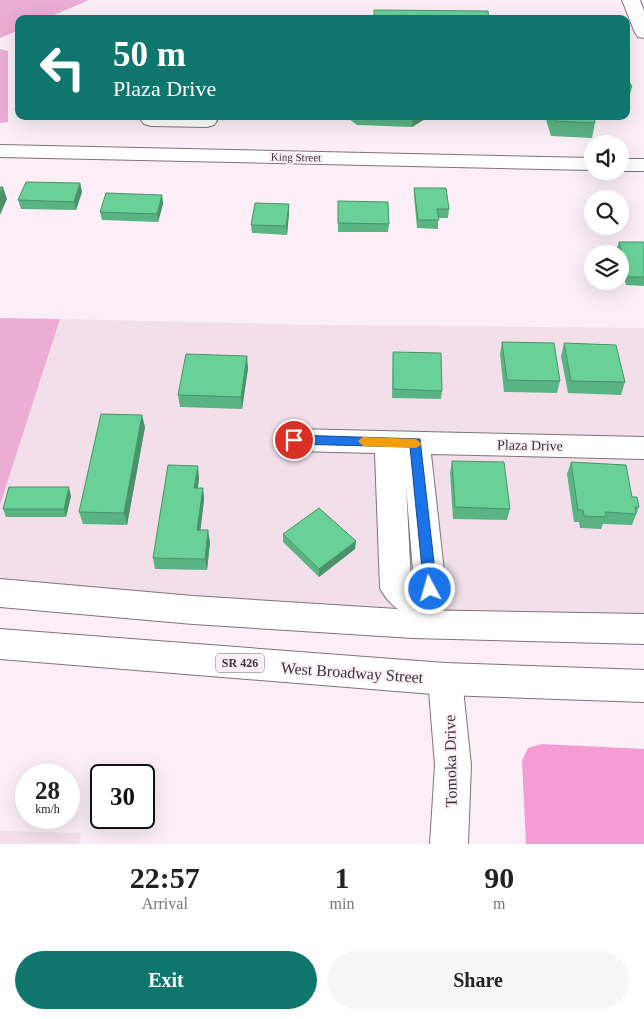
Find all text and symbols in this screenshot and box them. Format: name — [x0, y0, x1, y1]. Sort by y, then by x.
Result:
icon: left — [30, 35, 95, 100]
text: 50 m — [113, 35, 186, 74]
text: Plaza Drive — [113, 76, 216, 101]
map controls — [584, 135, 629, 290]
button: sound — [584, 135, 629, 180]
street label: King Street — [271, 151, 321, 163]
button: search — [584, 190, 629, 235]
button: layers — [584, 245, 629, 290]
pin — [273, 419, 315, 461]
icon: arrive — [280, 426, 308, 454]
street label: Plaza Drive — [497, 437, 563, 454]
position arrow — [403, 562, 455, 614]
road number: SR 426 — [216, 654, 264, 672]
street label: West Broadway Street — [280, 659, 424, 687]
street label: Tomoka Drive — [441, 715, 460, 807]
speed limit sign: 30 — [90, 764, 155, 829]
text: 28 — [35, 777, 60, 804]
text: km/h — [35, 802, 60, 816]
text: 22:57 — [130, 861, 200, 894]
text: 1 — [334, 861, 349, 894]
text: 90 — [484, 861, 514, 894]
text: Arrival — [142, 895, 188, 912]
text: min — [330, 895, 354, 912]
text: m — [493, 895, 505, 912]
button: Exit — [15, 951, 317, 1009]
button: Share — [327, 951, 629, 1009]

